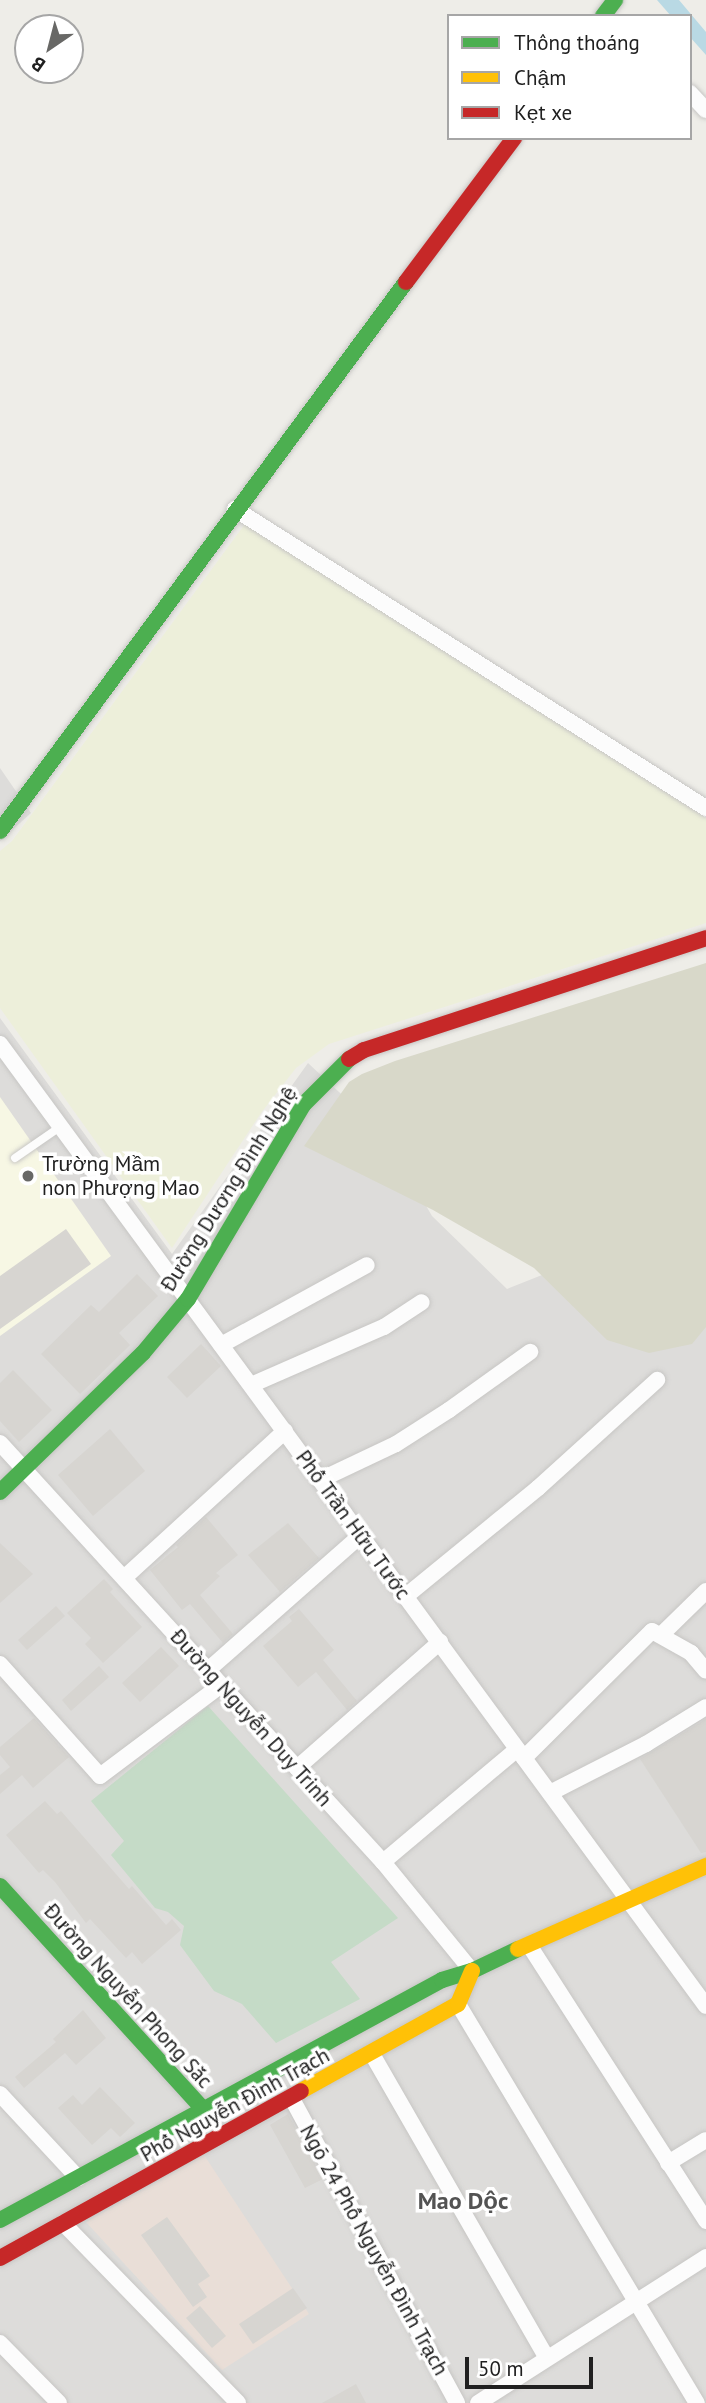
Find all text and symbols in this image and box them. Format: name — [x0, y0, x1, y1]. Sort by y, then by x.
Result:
north arrow — [14, 14, 84, 84]
legend — [447, 14, 692, 140]
text: Thông thoáng — [514, 29, 640, 56]
text: B — [27, 52, 50, 78]
text: Chậm — [514, 64, 566, 91]
text: Kẹt xe — [514, 99, 572, 126]
street label: Đường Dương Đình Nghệ — [156, 1082, 302, 1296]
place label: Trường Mầm non Phượng Mao — [42, 1151, 200, 1201]
marker: Trường Mầm non Phượng Mao — [20, 1168, 36, 1184]
street label: Phố Trần Hữu Tước — [290, 1445, 416, 1605]
street label: Đường Nguyễn Duy Trinh — [164, 1624, 338, 1812]
street label: Đường Nguyễn Phong Sắc — [39, 1899, 217, 2093]
street label: Phố Nguyễn Đình Trạch — [136, 2042, 334, 2168]
street label: Ngõ 24 Phố Nguyễn Đình Trạch — [294, 2120, 454, 2380]
district label: Mao Dộc — [418, 2187, 508, 2215]
scale bar — [468, 2344, 596, 2388]
text: 50 m — [478, 2355, 524, 2382]

